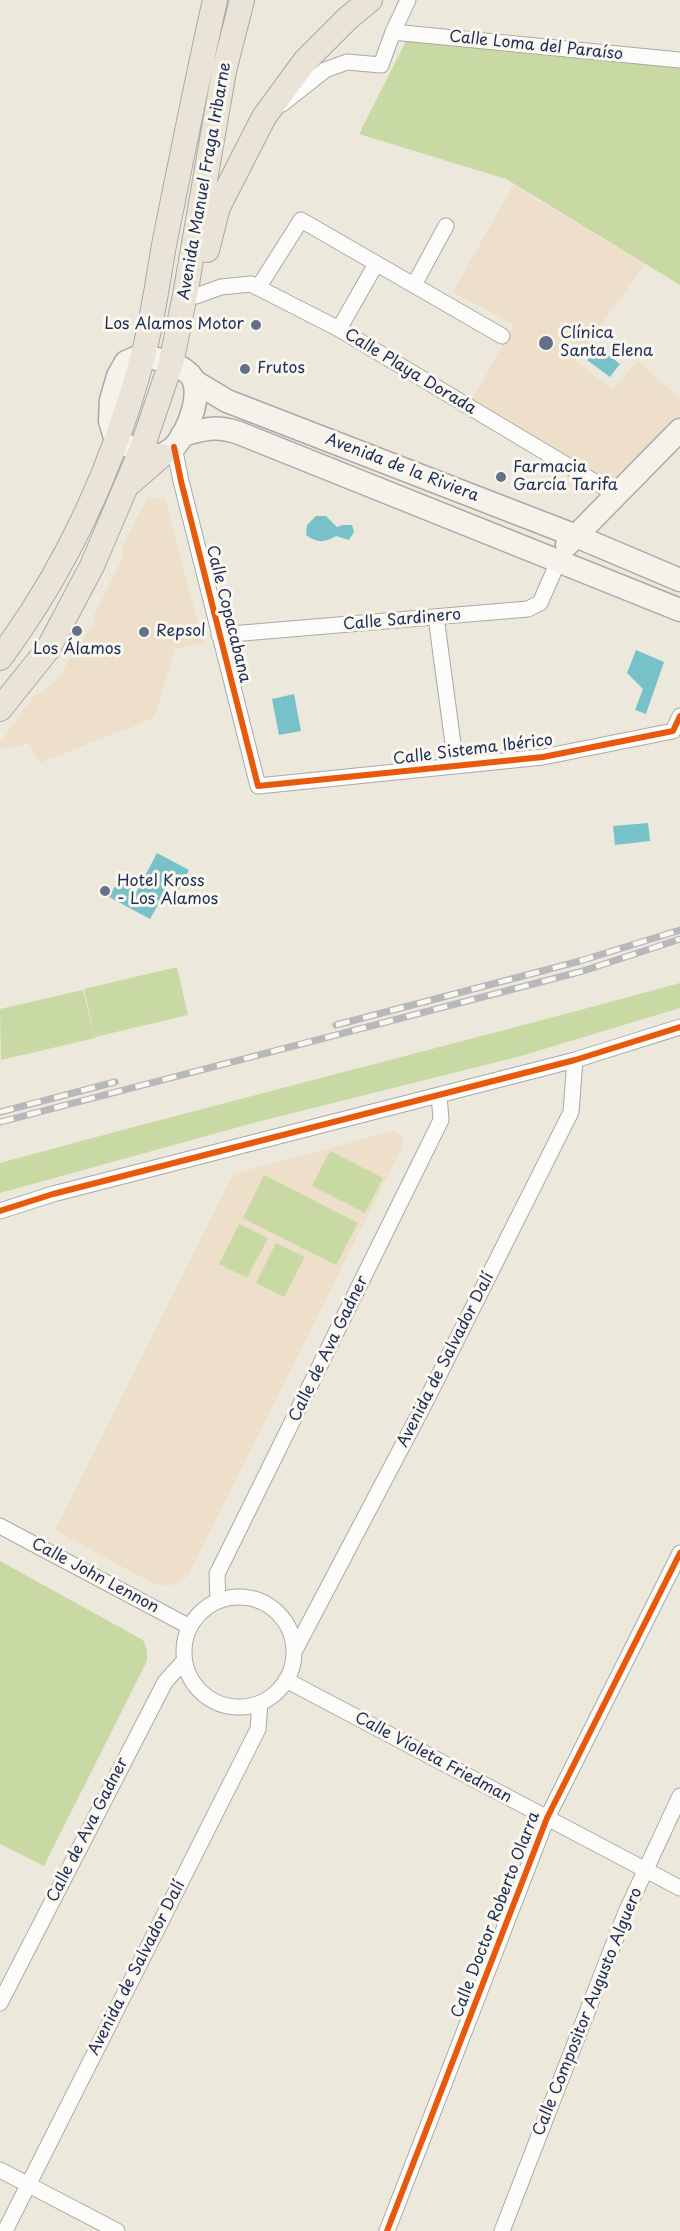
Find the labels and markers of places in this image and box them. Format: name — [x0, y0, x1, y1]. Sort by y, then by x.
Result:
place label: Los Alamos Motor — [104, 315, 244, 335]
marker: Los Alamos Motor — [249, 318, 263, 332]
place label: Clínica Santa Elena — [560, 324, 653, 362]
marker: Clínica Santa Elena — [537, 334, 555, 352]
place label: Frutos — [257, 359, 305, 379]
marker: Frutos — [238, 362, 252, 376]
place label: Farmacia García Tarifa — [513, 458, 618, 496]
marker: Farmacia García Tarifa — [494, 470, 508, 484]
place label: Repsol — [156, 622, 206, 642]
marker: Los Álamos — [70, 624, 84, 638]
marker: Repsol — [137, 625, 151, 639]
place label: Los Álamos — [33, 640, 121, 660]
place label: Hotel Kross - Los Alamos — [117, 872, 218, 910]
marker: Hotel Kross - Los Alamos — [98, 884, 112, 898]

